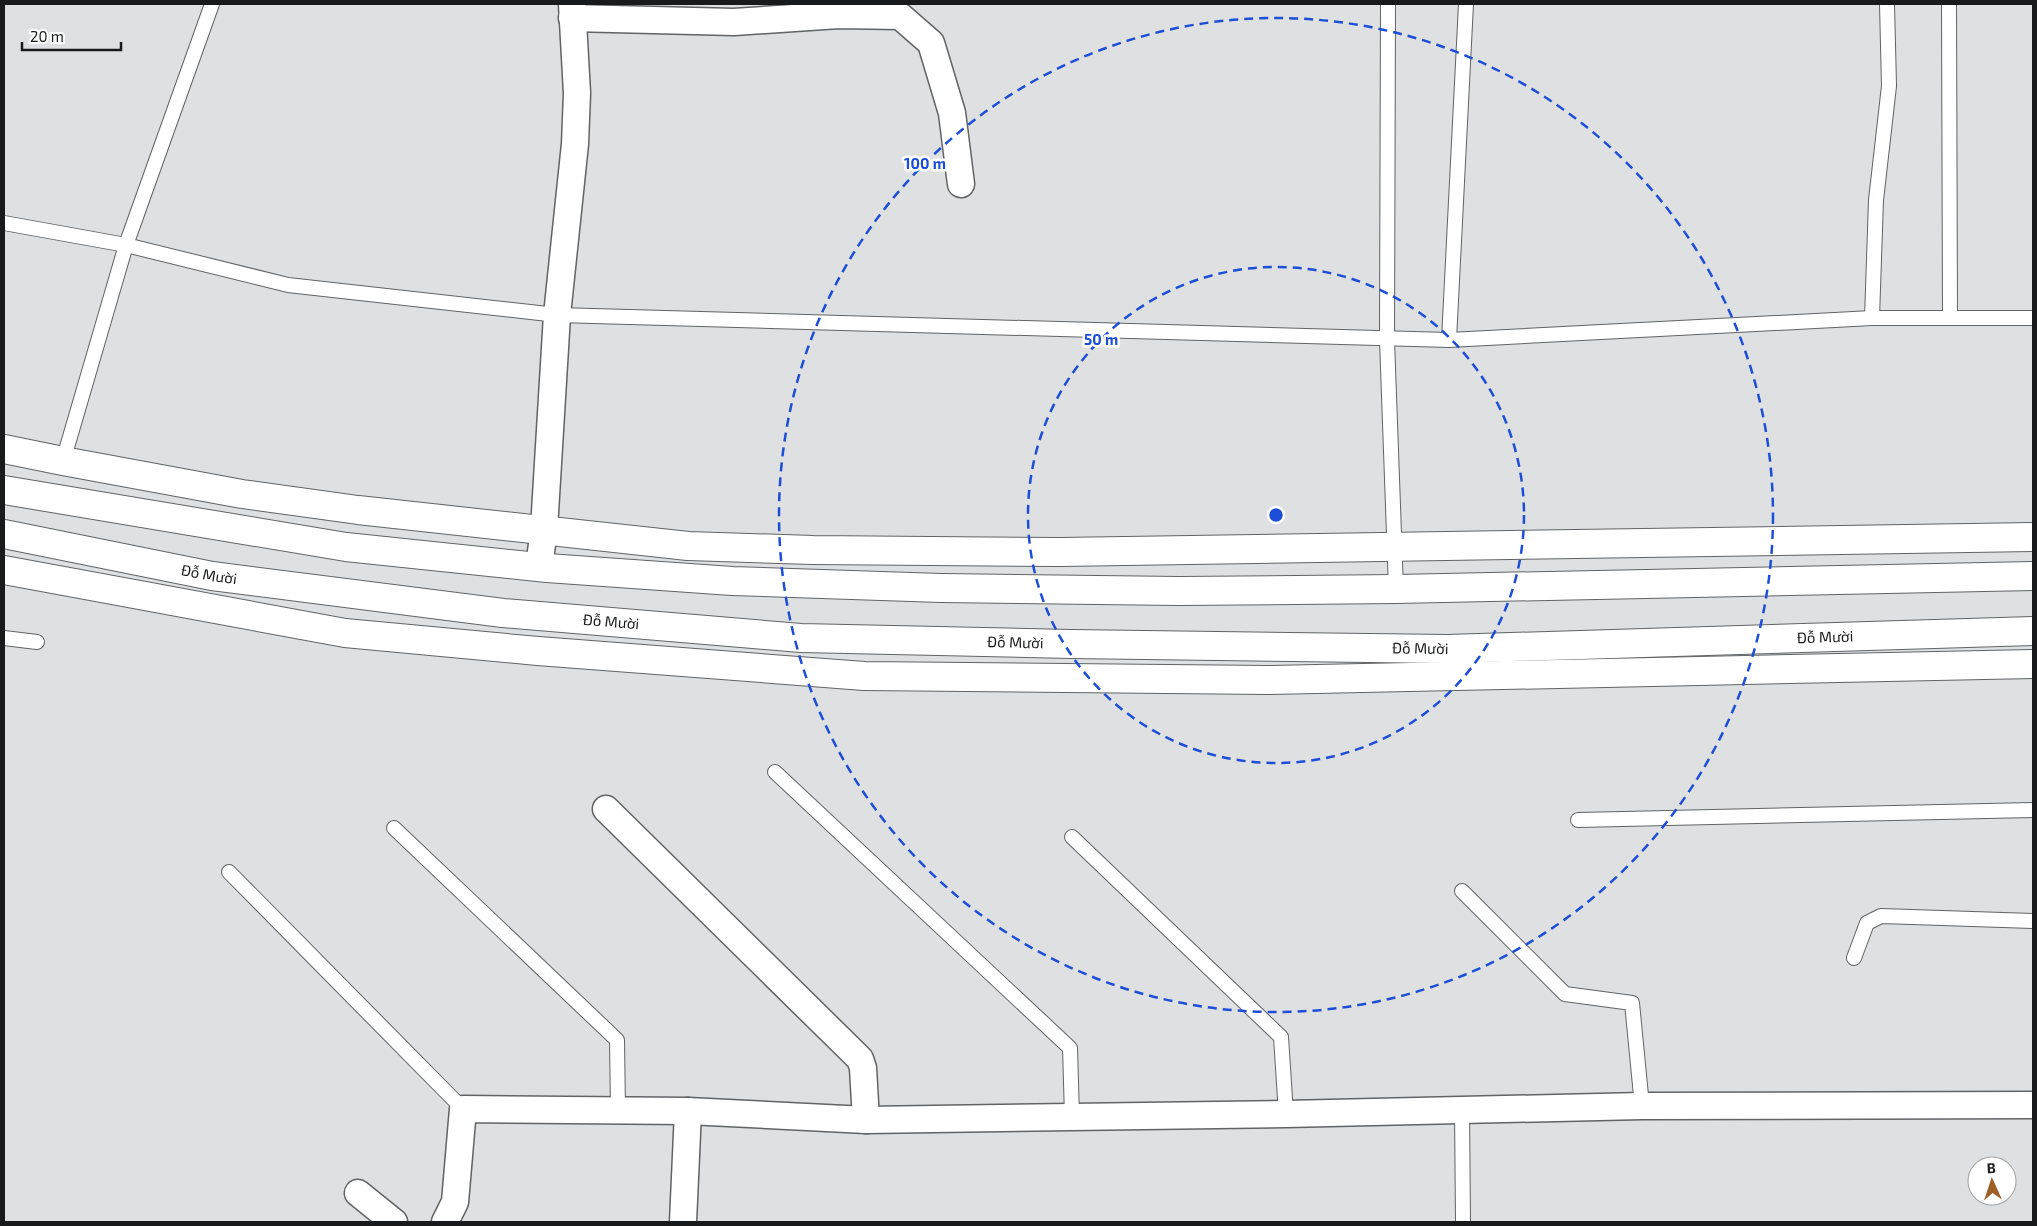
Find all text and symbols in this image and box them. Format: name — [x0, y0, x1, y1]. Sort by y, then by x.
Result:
scale bar — [22, 20, 121, 52]
text: 20 m — [30, 27, 64, 45]
text: 100 m — [904, 154, 946, 172]
text: 50 m — [1084, 330, 1118, 348]
centre of rings — [1267, 506, 1285, 524]
street label: Đỗ Mười — [180, 560, 238, 587]
street label: Đỗ Mười — [582, 610, 640, 632]
street label: Đỗ Mười — [1797, 627, 1854, 646]
street label: Đỗ Mười — [987, 632, 1044, 651]
street label: Đỗ Mười — [1392, 638, 1449, 657]
north arrow — [1967, 1156, 2017, 1206]
text: B — [1986, 1159, 1996, 1176]

